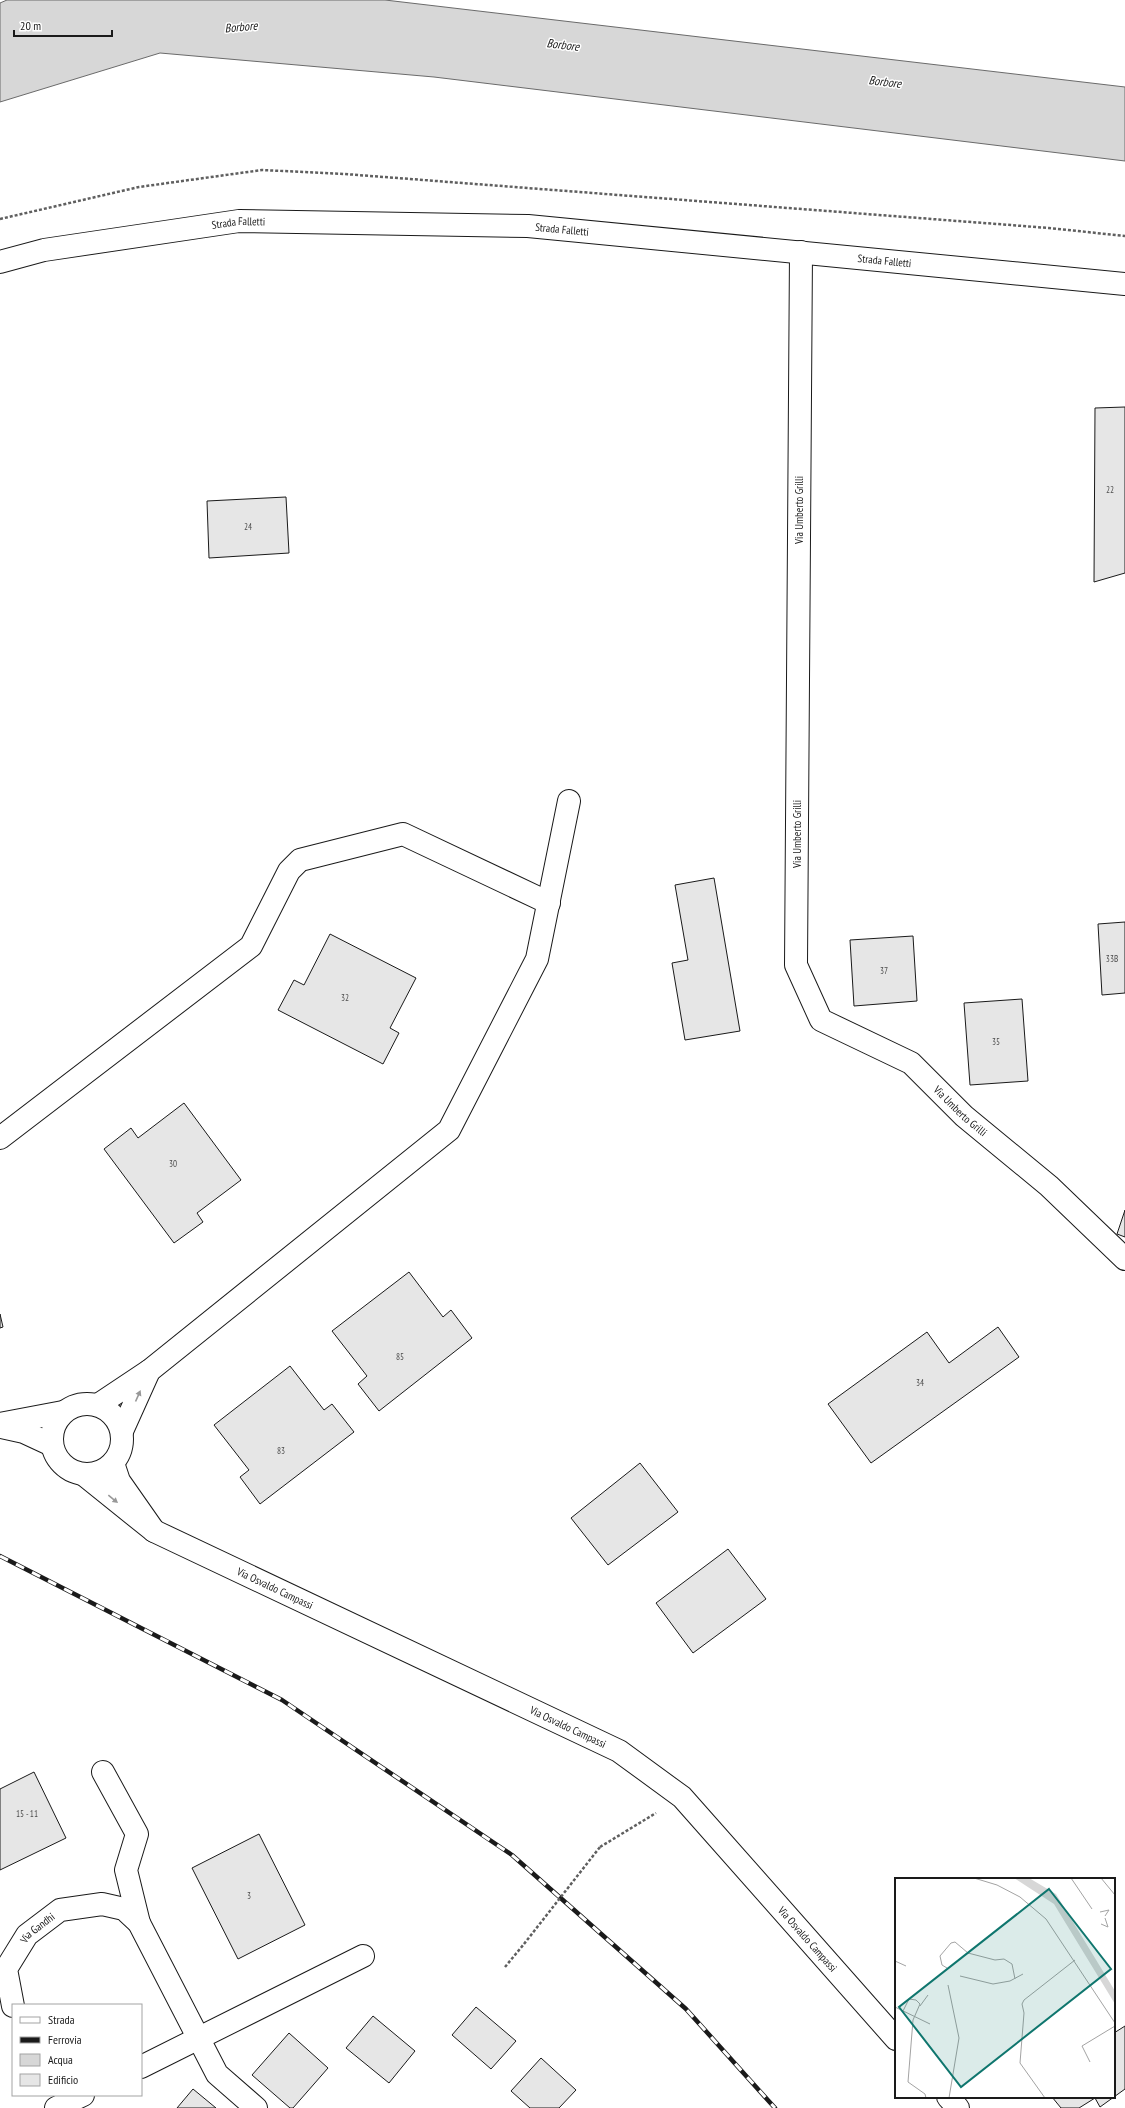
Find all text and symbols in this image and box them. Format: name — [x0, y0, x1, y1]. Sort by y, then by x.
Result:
scale bar — [14, 12, 112, 38]
text: 20 m — [20, 18, 41, 33]
water label: Borbore — [224, 18, 259, 35]
water label: Borbore — [546, 35, 581, 54]
water label: Borbore — [868, 72, 903, 91]
street label: Strada Falletti — [211, 214, 265, 232]
street label: Strada Falletti — [535, 220, 589, 239]
street label: Strada Falletti — [857, 251, 912, 270]
street label: Via Umberto Grilli — [792, 476, 806, 545]
house number: 22 — [1106, 484, 1114, 495]
house number: 24 — [244, 521, 252, 532]
street label: Via Umberto Grilli — [790, 800, 804, 869]
house number: 33B — [1106, 953, 1118, 964]
house number: 37 — [880, 965, 888, 976]
house number: 32 — [341, 992, 349, 1003]
house number: 35 — [992, 1036, 1000, 1047]
street label: Via Umberto Grilli — [930, 1082, 990, 1139]
house number: 30 — [169, 1158, 177, 1169]
house number: 85 — [396, 1351, 404, 1362]
house number: 34 — [916, 1377, 924, 1388]
one-way arrow — [135, 1390, 141, 1401]
house number: 83 — [277, 1445, 285, 1456]
one-way arrow — [108, 1494, 119, 1503]
street label: Via Osvaldo Campassi — [234, 1564, 315, 1612]
street label: Via Osvaldo Campassi — [527, 1702, 608, 1751]
house number: 15 - 11 — [16, 1808, 38, 1819]
inset map — [895, 1878, 1115, 2098]
house number: 3 — [247, 1890, 251, 1901]
street label: Via Osvaldo Campassi — [774, 1903, 840, 1975]
street label: Via Gandhi — [16, 1910, 57, 1946]
legend — [12, 2004, 142, 2096]
text: Strada — [48, 2012, 75, 2027]
text: Ferrovia — [48, 2032, 82, 2047]
text: Acqua — [48, 2052, 73, 2067]
text: Edificio — [48, 2072, 78, 2087]

